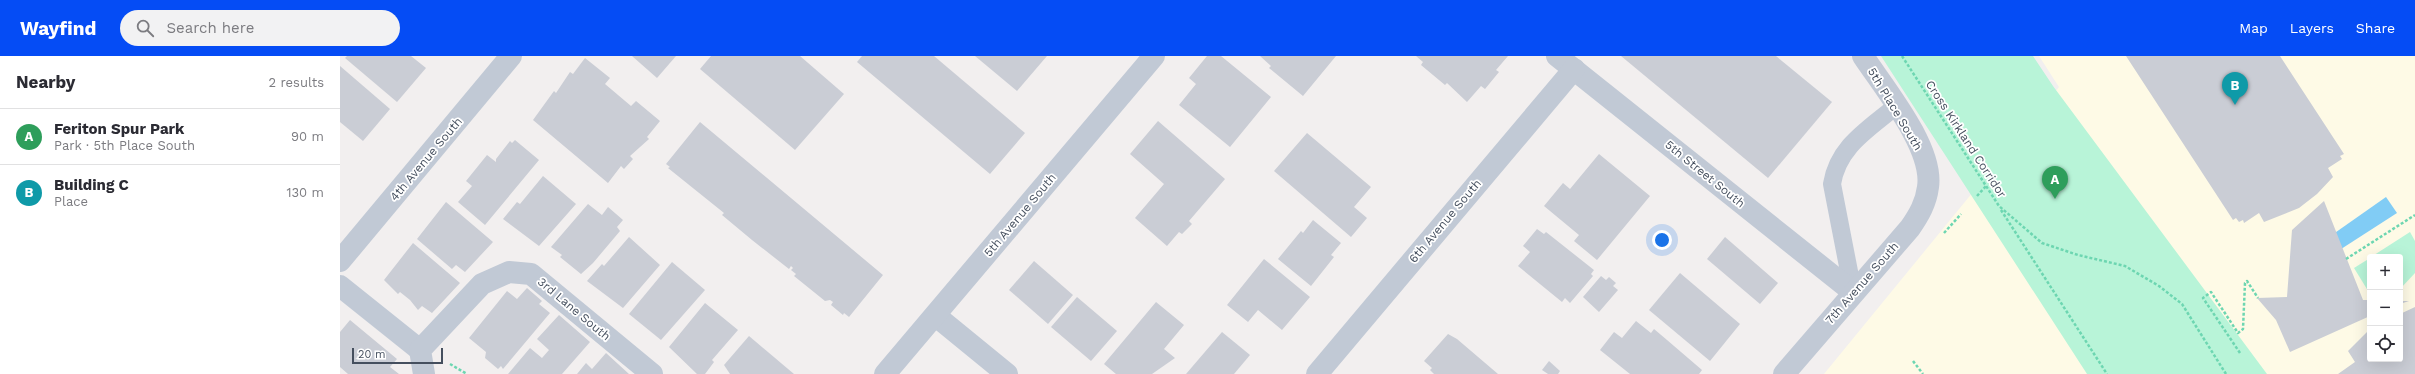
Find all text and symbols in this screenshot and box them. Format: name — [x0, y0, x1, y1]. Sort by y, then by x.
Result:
search box — [120, 10, 400, 46]
text: Wayfind — [20, 17, 96, 40]
icon: search — [134, 17, 156, 39]
text: Search here — [166, 19, 254, 37]
text: Map — [2239, 20, 2268, 36]
text: Layers — [2290, 20, 2334, 36]
text: Share — [2356, 20, 2395, 36]
street label: 5th Place South — [1865, 65, 1925, 153]
text: Nearby — [16, 72, 75, 92]
pin: B — [2222, 72, 2248, 105]
text: 2 results — [269, 75, 324, 90]
street label: Cross Kirkland Corridor — [1923, 78, 2009, 200]
street label: 4th Avenue South — [387, 114, 465, 204]
text: Feriton Spur Park — [54, 120, 184, 138]
text: A — [25, 129, 33, 144]
text: 90 m — [291, 129, 324, 144]
text: Park · 5th Place South — [54, 138, 195, 153]
street label: 5th Street South — [1662, 138, 1748, 210]
pin: A — [2042, 166, 2068, 199]
street label: 5th Avenue South — [981, 171, 1059, 259]
text: Building C — [54, 176, 129, 194]
street label: 6th Avenue South — [1406, 176, 1484, 266]
text: B — [25, 185, 33, 200]
text: 130 m — [286, 185, 324, 200]
text: Place — [54, 194, 88, 209]
your location — [1652, 230, 1672, 250]
street label: 7th Avenue South — [1823, 239, 1901, 327]
map controls — [2367, 254, 2403, 362]
button: + — [2367, 254, 2403, 290]
street label: 3rd Lane South — [535, 275, 613, 343]
button: − — [2367, 290, 2403, 326]
button: locate — [2367, 326, 2403, 362]
scale bar — [352, 346, 443, 365]
text: 20 m — [358, 348, 386, 361]

